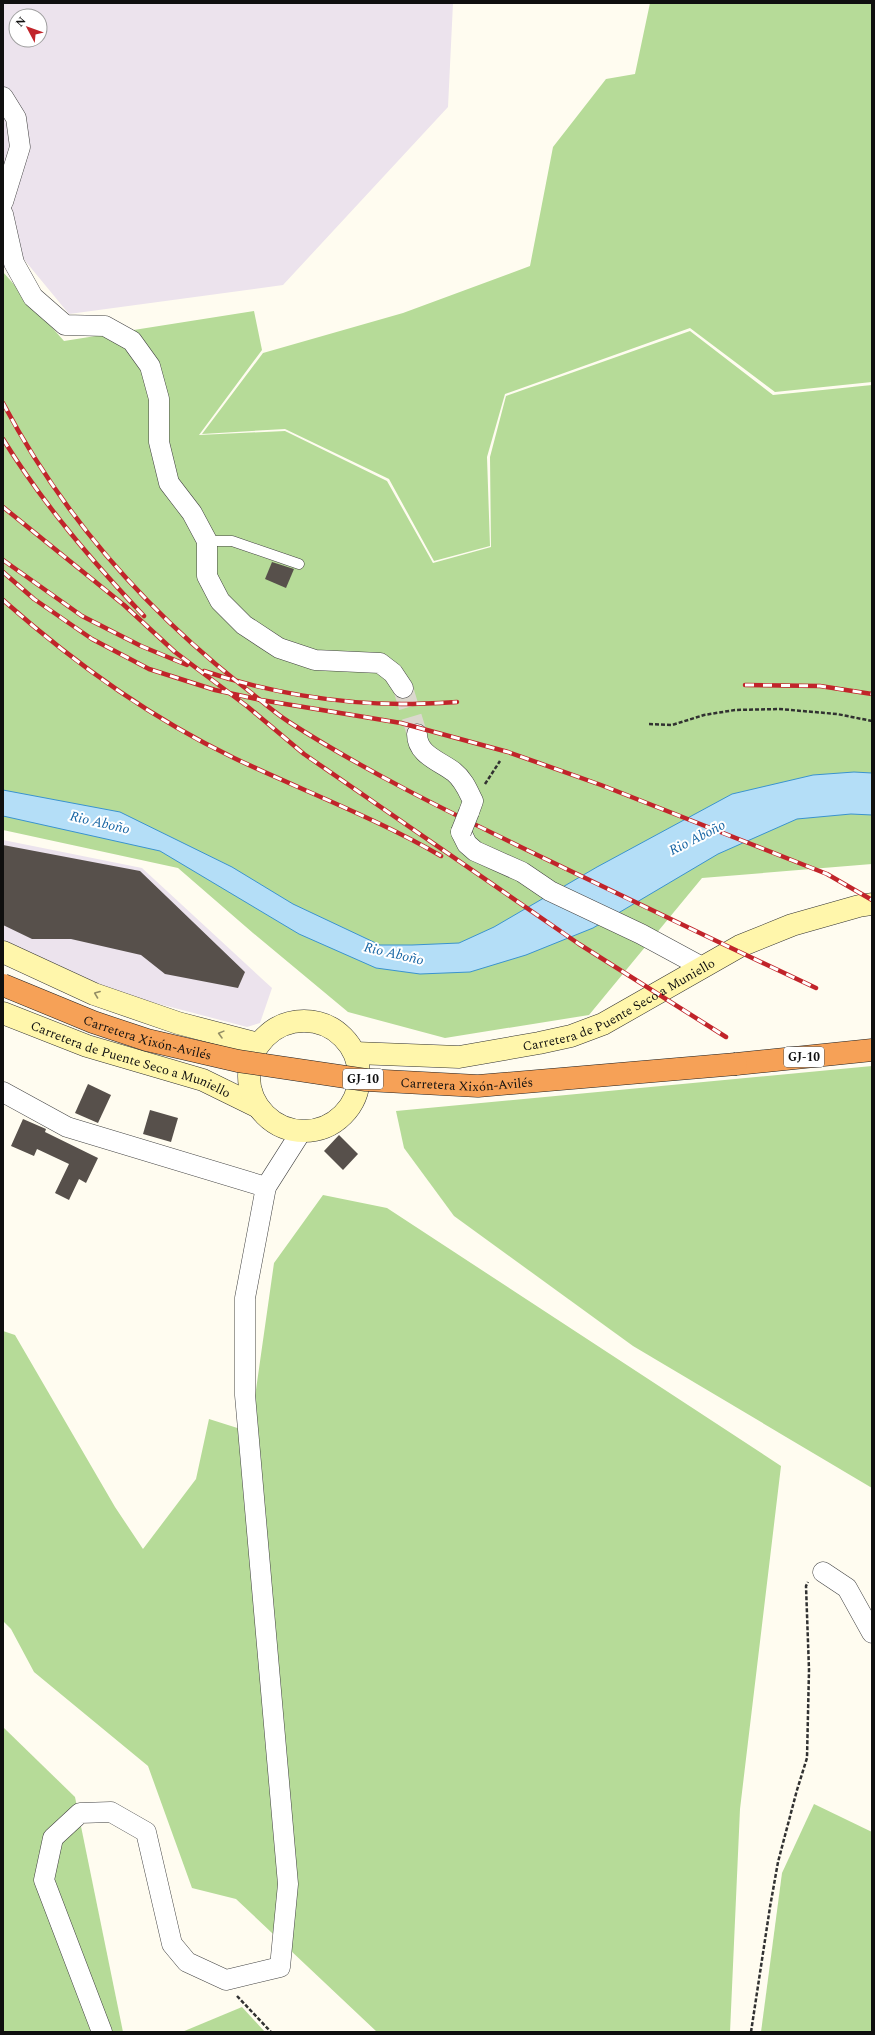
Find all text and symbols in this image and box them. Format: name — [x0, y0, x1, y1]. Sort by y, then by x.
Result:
north arrow — [8, 8, 48, 48]
text: N — [11, 13, 30, 31]
water label: Rio Aboño — [68, 805, 132, 840]
water label: Rio Aboño — [665, 814, 729, 861]
water label: Rio Aboño — [362, 936, 426, 971]
street label: Carretera de Puente Seco a Muniello — [521, 953, 719, 1057]
one-way arrow — [94, 991, 101, 999]
street label: Carretera Xixón-Avilés — [80, 1010, 213, 1066]
street label: Carretera de Puente Seco a Muniello — [28, 1016, 234, 1103]
one-way arrow — [218, 1030, 225, 1039]
road number: GJ-10 — [784, 1047, 824, 1067]
road number: GJ-10 — [343, 1069, 383, 1089]
street label: Carretera Xixón-Avilés — [400, 1072, 534, 1097]

